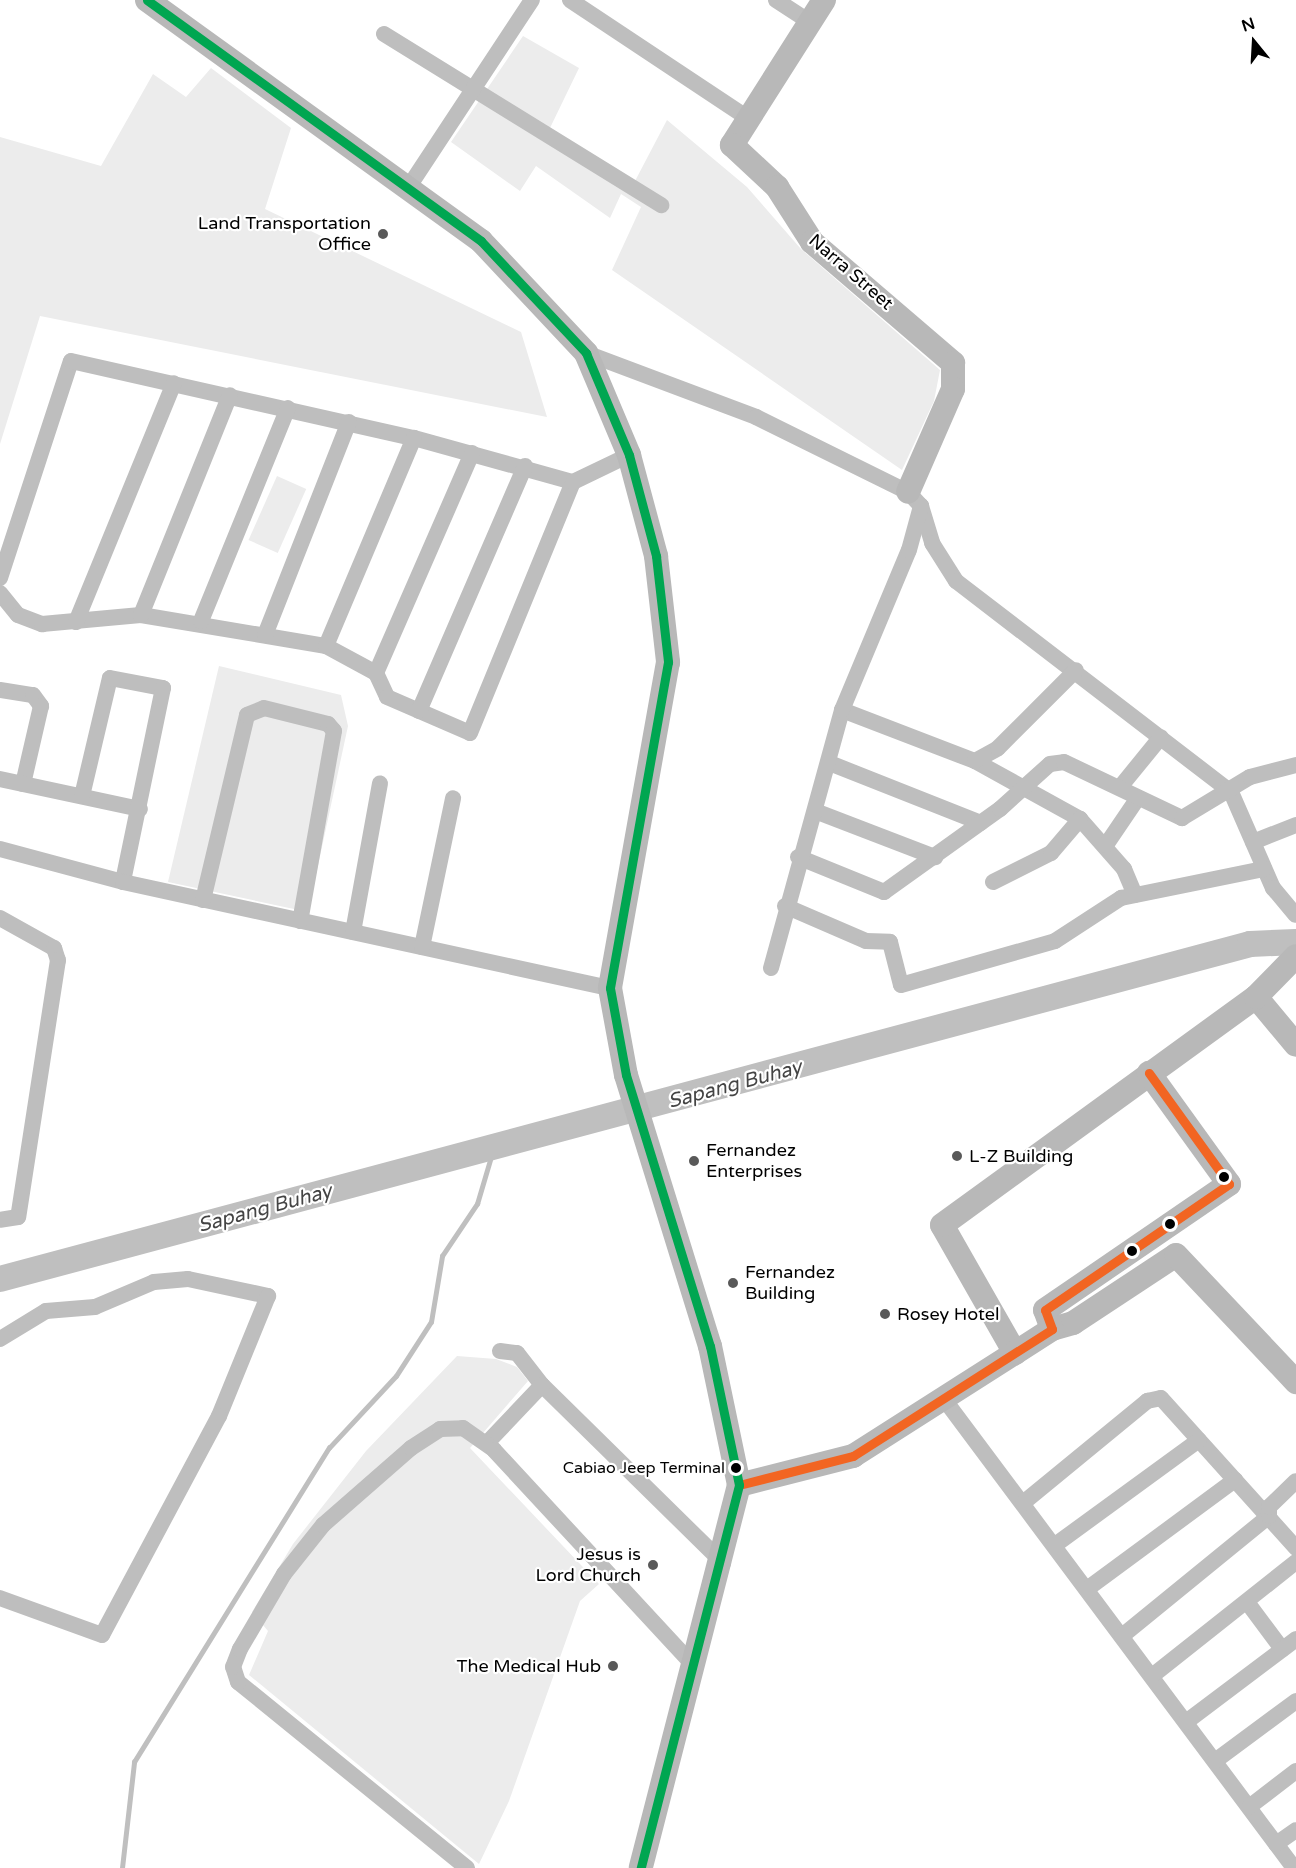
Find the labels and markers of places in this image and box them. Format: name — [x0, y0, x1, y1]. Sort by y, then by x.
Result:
place label: Land Transportation Office — [198, 213, 371, 256]
marker: Land Transportation Office — [376, 227, 390, 241]
place label: Fernandez Enterprises — [706, 1140, 802, 1182]
place label: L-Z Building — [969, 1145, 1073, 1167]
marker: L-Z Building — [950, 1149, 964, 1163]
marker: Fernandez Enterprises — [687, 1154, 701, 1168]
unlabelled marker — [1218, 1171, 1230, 1183]
unlabelled marker — [1164, 1218, 1176, 1230]
unlabelled marker — [1126, 1245, 1138, 1257]
place label: Fernandez Building — [745, 1262, 835, 1304]
marker: Fernandez Building — [726, 1276, 740, 1290]
place label: Rosey Hotel — [897, 1303, 999, 1325]
marker: Rosey Hotel — [878, 1307, 892, 1321]
place label: Cabiao Jeep Terminal — [563, 1458, 725, 1478]
marker: Cabiao Jeep Terminal — [730, 1462, 742, 1474]
place label: Jesus is Lord Church — [535, 1544, 641, 1586]
marker: Jesus is Lord Church — [646, 1558, 660, 1572]
place label: The Medical Hub — [457, 1655, 601, 1677]
marker: The Medical Hub — [606, 1659, 620, 1673]

